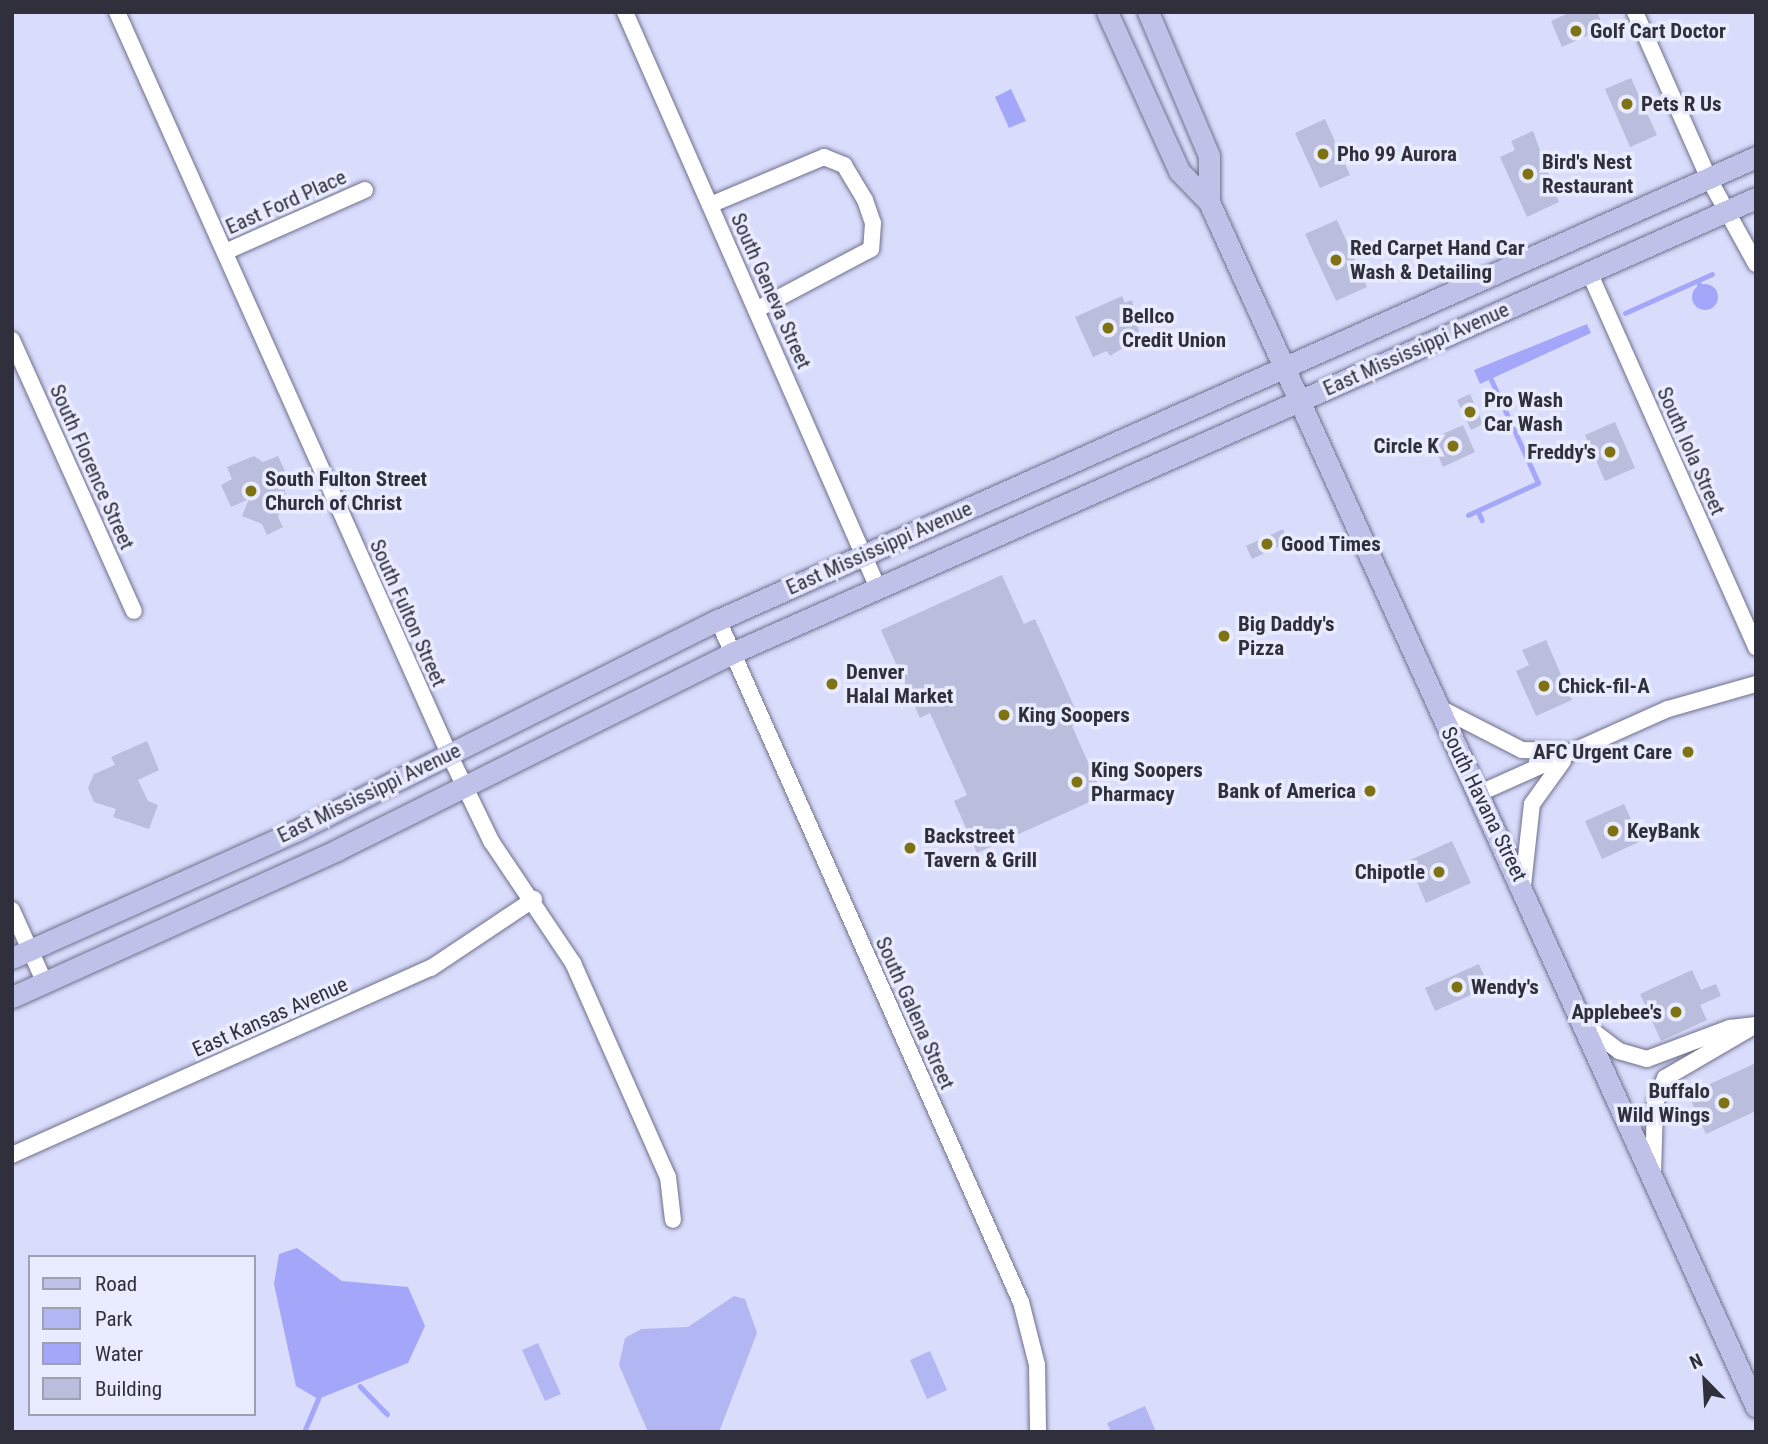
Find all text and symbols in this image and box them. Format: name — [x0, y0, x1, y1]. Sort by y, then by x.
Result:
place label: Golf Cart Doctor — [1590, 18, 1726, 44]
marker: Golf Cart Doctor — [1568, 23, 1584, 39]
place label: Pets R Us — [1641, 91, 1722, 117]
marker: Pets R Us — [1619, 96, 1635, 112]
place label: Pho 99 Aurora — [1337, 141, 1457, 167]
marker: Pho 99 Aurora — [1315, 146, 1331, 162]
place label: Bird's Nest Restaurant — [1542, 149, 1633, 199]
street label: East Ford Place — [222, 164, 350, 240]
marker: Bird's Nest Restaurant — [1520, 166, 1536, 182]
street label: South Geneva Street — [725, 209, 817, 373]
place label: Red Carpet Hand Car Wash & Detailing — [1350, 235, 1525, 285]
marker: Red Carpet Hand Car Wash & Detailing — [1328, 252, 1344, 268]
street label: East Mississippi Avenue — [1319, 297, 1513, 401]
place label: Bellco Credit Union — [1122, 303, 1226, 353]
marker: Bellco Credit Union — [1100, 320, 1116, 336]
street label: South Florence Street — [44, 381, 140, 553]
street label: South Iola Street — [1652, 383, 1730, 519]
place label: Pro Wash Car Wash — [1484, 387, 1563, 437]
marker: Pro Wash Car Wash — [1462, 404, 1478, 420]
place label: Circle K — [1374, 433, 1439, 459]
marker: Circle K — [1445, 438, 1461, 454]
place label: Freddy's — [1527, 439, 1596, 465]
marker: Freddy's — [1602, 444, 1618, 460]
place label: South Fulton Street Church of Christ — [265, 466, 427, 516]
marker: South Fulton Street Church of Christ — [243, 483, 259, 499]
street label: East Mississippi Avenue — [782, 496, 976, 600]
place label: Good Times — [1281, 531, 1381, 557]
street label: South Fulton Street — [364, 536, 452, 690]
marker: Good Times — [1259, 536, 1275, 552]
place label: Big Daddy's Pizza — [1238, 611, 1335, 661]
marker: Big Daddy's Pizza — [1216, 628, 1232, 644]
place label: Denver Halal Market — [846, 659, 953, 709]
place label: Chick-fil-A — [1558, 673, 1650, 699]
marker: Denver Halal Market — [824, 676, 840, 692]
marker: Chick-fil-A — [1536, 678, 1552, 694]
place label: King Soopers — [1018, 702, 1130, 728]
marker: King Soopers — [996, 707, 1012, 723]
street label: South Havana Street — [1436, 723, 1532, 885]
street label: East Mississippi Avenue — [273, 738, 465, 848]
place label: AFC Urgent Care — [1533, 739, 1672, 765]
marker: AFC Urgent Care — [1678, 742, 1698, 762]
place label: King Soopers Pharmacy — [1091, 757, 1203, 807]
marker: King Soopers Pharmacy — [1069, 774, 1085, 790]
place label: Bank of America — [1217, 778, 1356, 804]
marker: Bank of America — [1362, 783, 1378, 799]
place label: KeyBank — [1627, 818, 1700, 844]
place label: Backstreet Tavern & Grill — [924, 823, 1037, 873]
marker: KeyBank — [1605, 823, 1621, 839]
marker: Backstreet Tavern & Grill — [902, 840, 918, 856]
place label: Chipotle — [1355, 859, 1425, 885]
marker: Chipotle — [1431, 864, 1447, 880]
street label: South Galena Street — [870, 933, 960, 1093]
street label: East Kansas Avenue — [188, 971, 352, 1063]
place label: Wendy's — [1471, 974, 1539, 1000]
marker: Wendy's — [1449, 979, 1465, 995]
place label: Applebee's — [1571, 999, 1662, 1025]
marker: Applebee's — [1668, 1004, 1684, 1020]
place label: Buffalo Wild Wings — [1617, 1078, 1710, 1128]
marker: Buffalo Wild Wings — [1716, 1095, 1732, 1111]
legend — [28, 1255, 256, 1416]
text: Road — [95, 1272, 137, 1296]
text: Park — [95, 1307, 132, 1331]
text: Water — [95, 1342, 143, 1366]
north arrow — [1670, 1346, 1740, 1416]
text: N — [1686, 1348, 1706, 1374]
text: Building — [95, 1377, 162, 1401]

